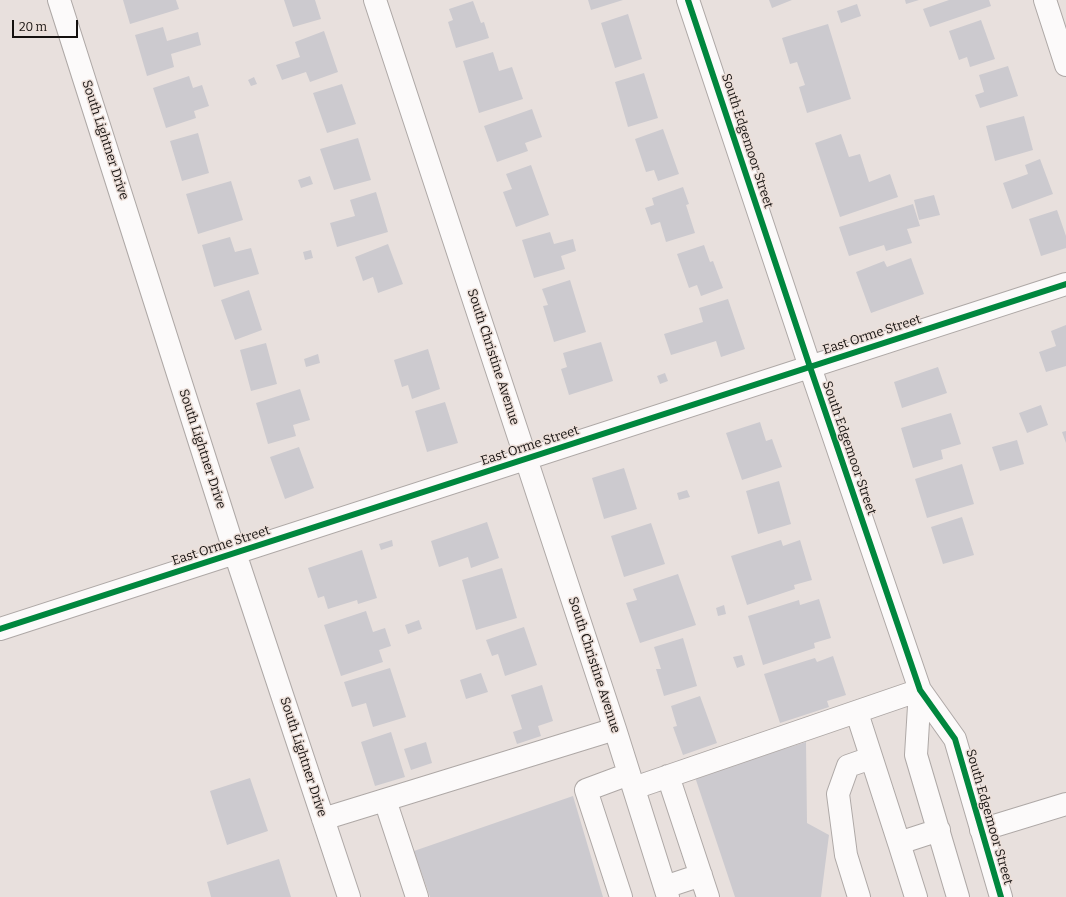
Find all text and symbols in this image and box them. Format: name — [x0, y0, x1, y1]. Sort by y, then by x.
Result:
scale bar — [14, 12, 80, 38]
text: 20 m — [19, 20, 47, 34]
street label: South Edgemoor Street — [718, 72, 776, 210]
street label: South Lightner Drive — [78, 78, 132, 202]
street label: South Christine Avenue — [464, 287, 522, 427]
street label: East Orme Street — [821, 312, 923, 358]
street label: South Edgemoor Street — [819, 379, 879, 517]
street label: South Lightner Drive — [175, 387, 229, 511]
street label: East Orme Street — [479, 423, 581, 469]
street label: East Orme Street — [170, 523, 272, 569]
street label: South Christine Avenue — [565, 595, 623, 735]
street label: South Lightner Drive — [276, 695, 330, 819]
street label: South Edgemoor Street — [962, 747, 1016, 887]

